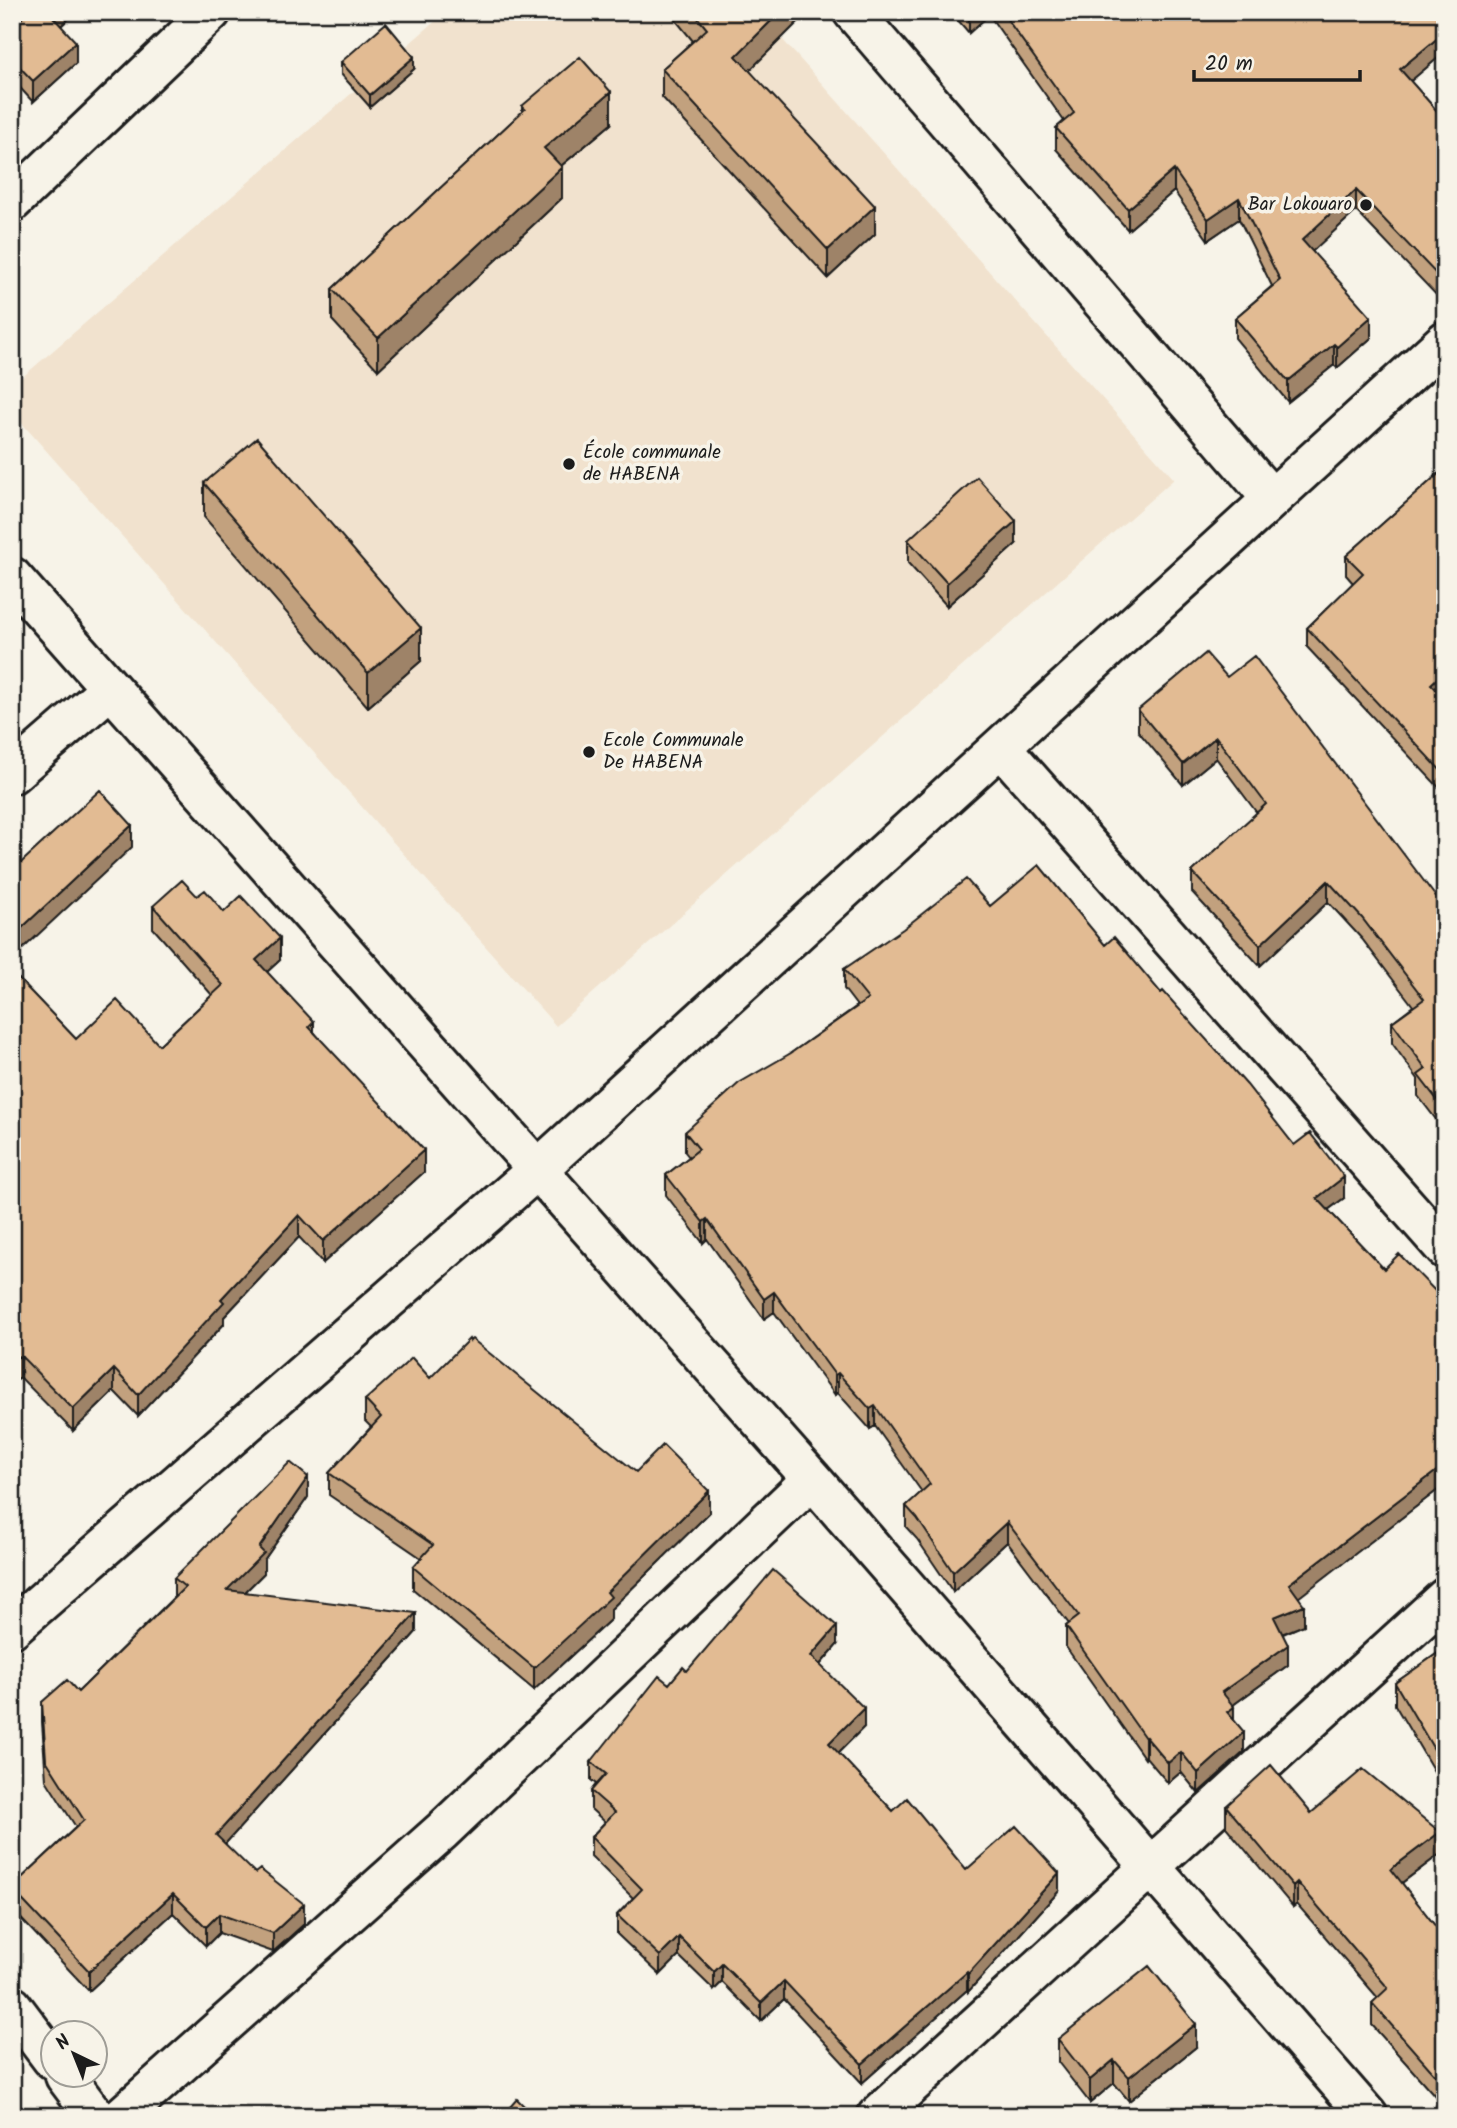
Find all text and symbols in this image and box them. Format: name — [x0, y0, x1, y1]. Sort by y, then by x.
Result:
scale bar — [1194, 38, 1361, 82]
text: 20 m — [1205, 48, 1253, 81]
place label: Bar Lokouaro — [1248, 190, 1352, 220]
marker: Bar Lokouaro — [1358, 197, 1374, 213]
place label: École communale de HABENA — [583, 438, 721, 490]
marker: École communale de HABENA — [561, 456, 577, 472]
place label: Ecole Communale De HABENA — [603, 726, 744, 778]
marker: Ecole Communale De HABENA — [581, 744, 597, 760]
north arrow — [38, 2020, 108, 2090]
text: N — [49, 2028, 78, 2058]

